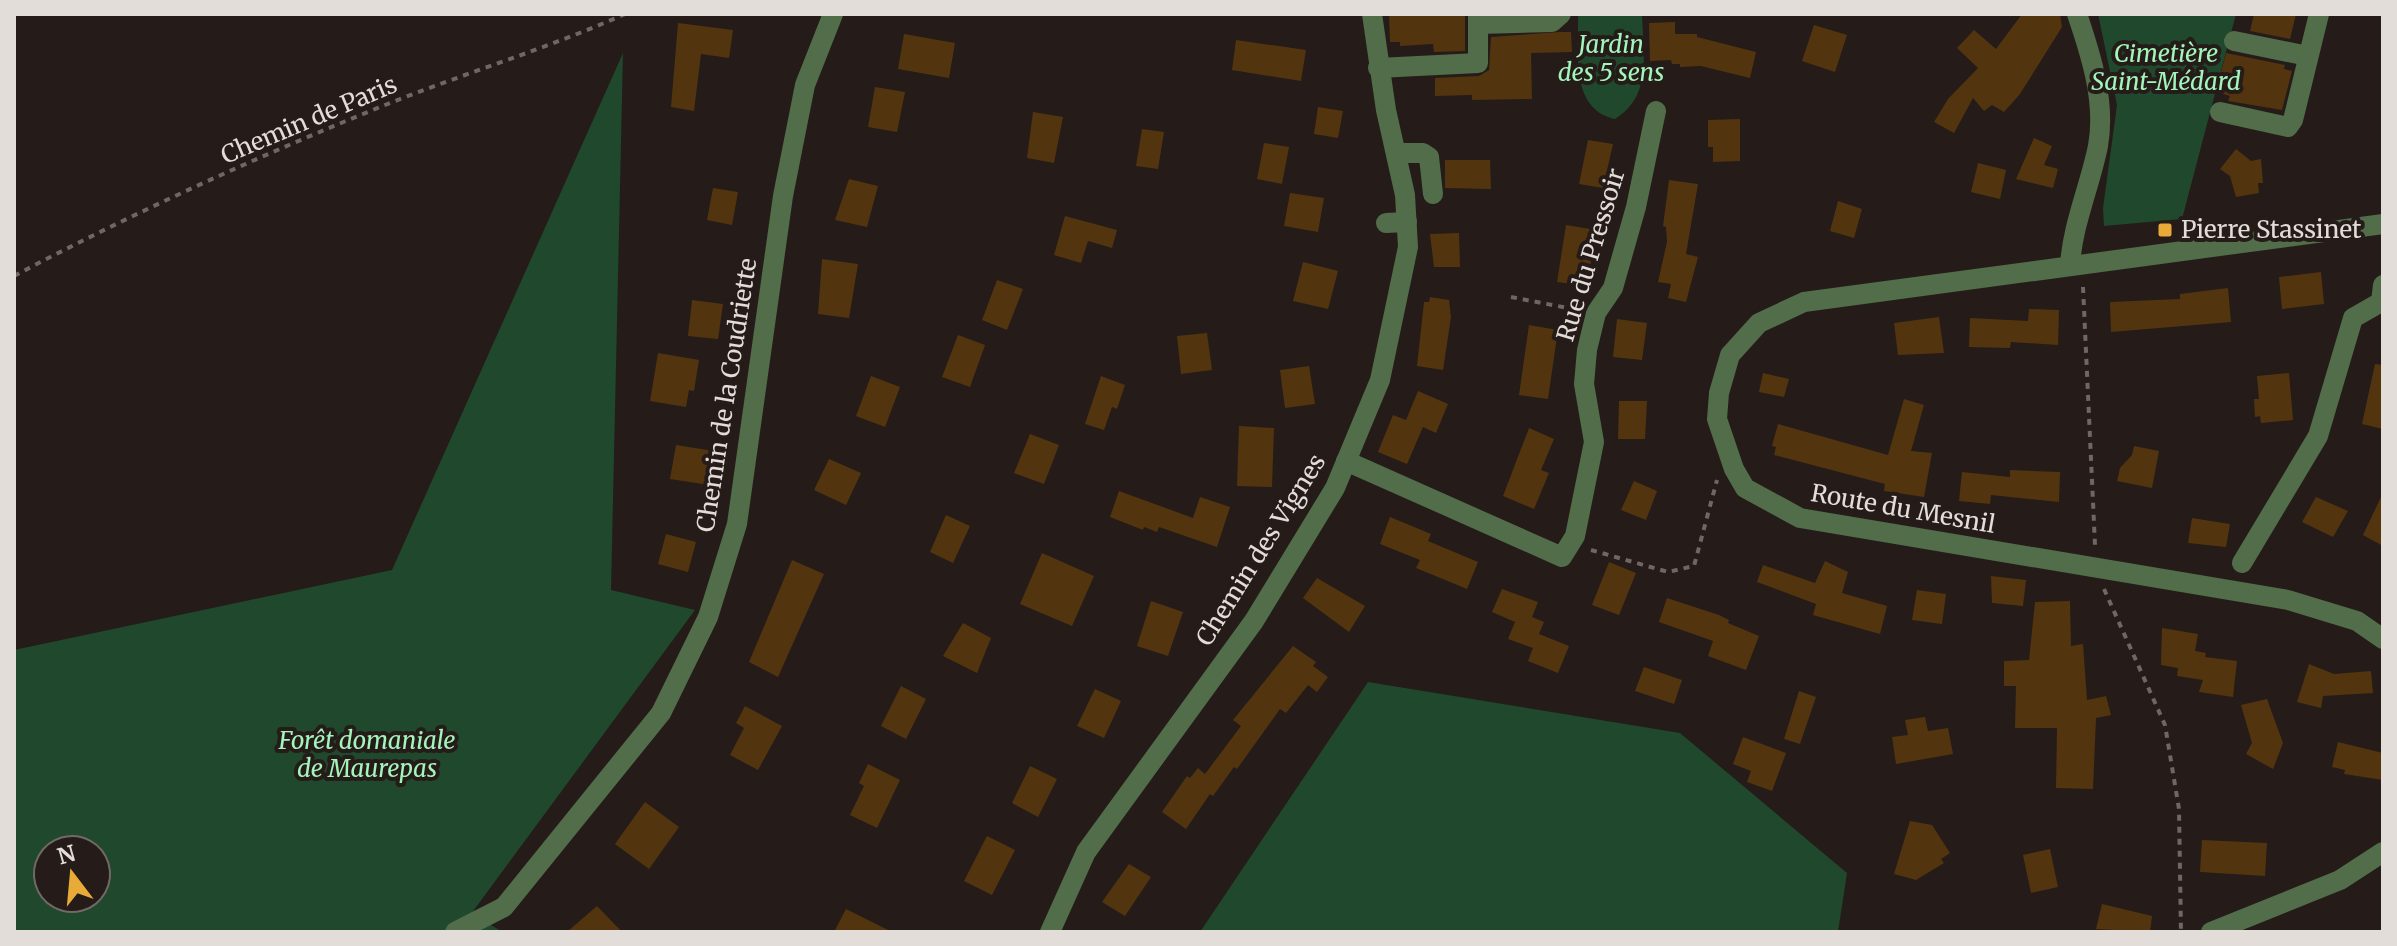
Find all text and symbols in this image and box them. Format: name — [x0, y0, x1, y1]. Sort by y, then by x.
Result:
park label: Jardin des 5 sens — [1558, 29, 1664, 88]
park label: Cimetière Saint-Médard — [2091, 38, 2241, 97]
street label: Chemin de Paris — [216, 68, 402, 171]
street label: Rue du Pressoir — [1550, 165, 1632, 345]
place label: Pierre Stassinet — [2181, 214, 2362, 245]
marker: Pierre Stassinet — [2156, 221, 2174, 239]
street label: Chemin de la Coudriette — [690, 256, 763, 534]
street label: Chemin des Vignes — [1189, 448, 1332, 651]
street label: Route du Mesnil — [1809, 477, 1998, 540]
park label: Forêt domaniale de Maurepas — [277, 725, 456, 784]
north arrow — [32, 834, 112, 914]
text: N — [54, 839, 79, 871]

